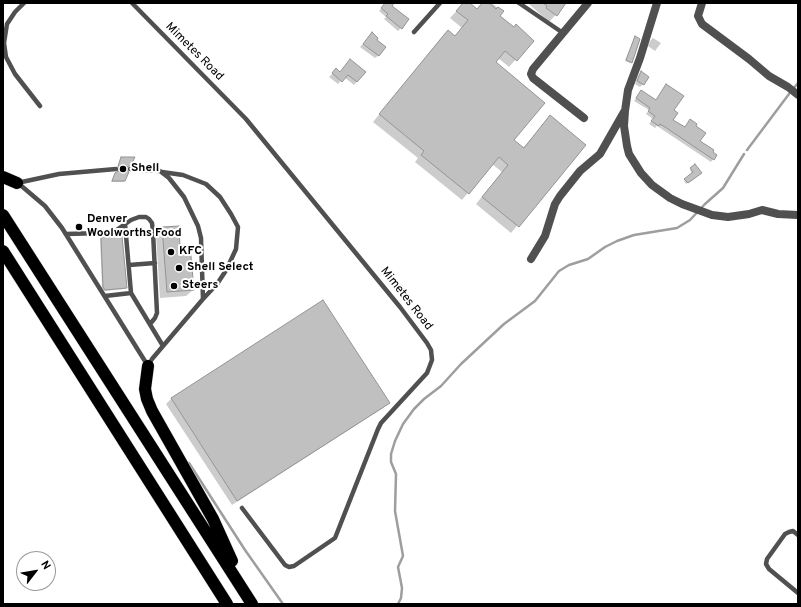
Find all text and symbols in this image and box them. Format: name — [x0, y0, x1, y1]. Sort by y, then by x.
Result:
street label: Mimetes Road — [162, 20, 226, 84]
place label: Shell — [131, 162, 159, 176]
marker: Shell — [118, 164, 128, 174]
place label: Denver Woolworths Food — [87, 213, 182, 241]
marker: Denver Woolworths Food — [74, 222, 84, 232]
place label: KFC — [179, 245, 202, 259]
marker: KFC — [166, 247, 176, 257]
place label: Shell Select — [187, 261, 254, 275]
marker: Shell Select — [174, 263, 184, 273]
street label: Mimetes Road — [377, 264, 435, 334]
place label: Steers — [182, 279, 218, 293]
marker: Steers — [169, 281, 179, 291]
north arrow — [16, 551, 56, 591]
text: N — [37, 558, 53, 572]

